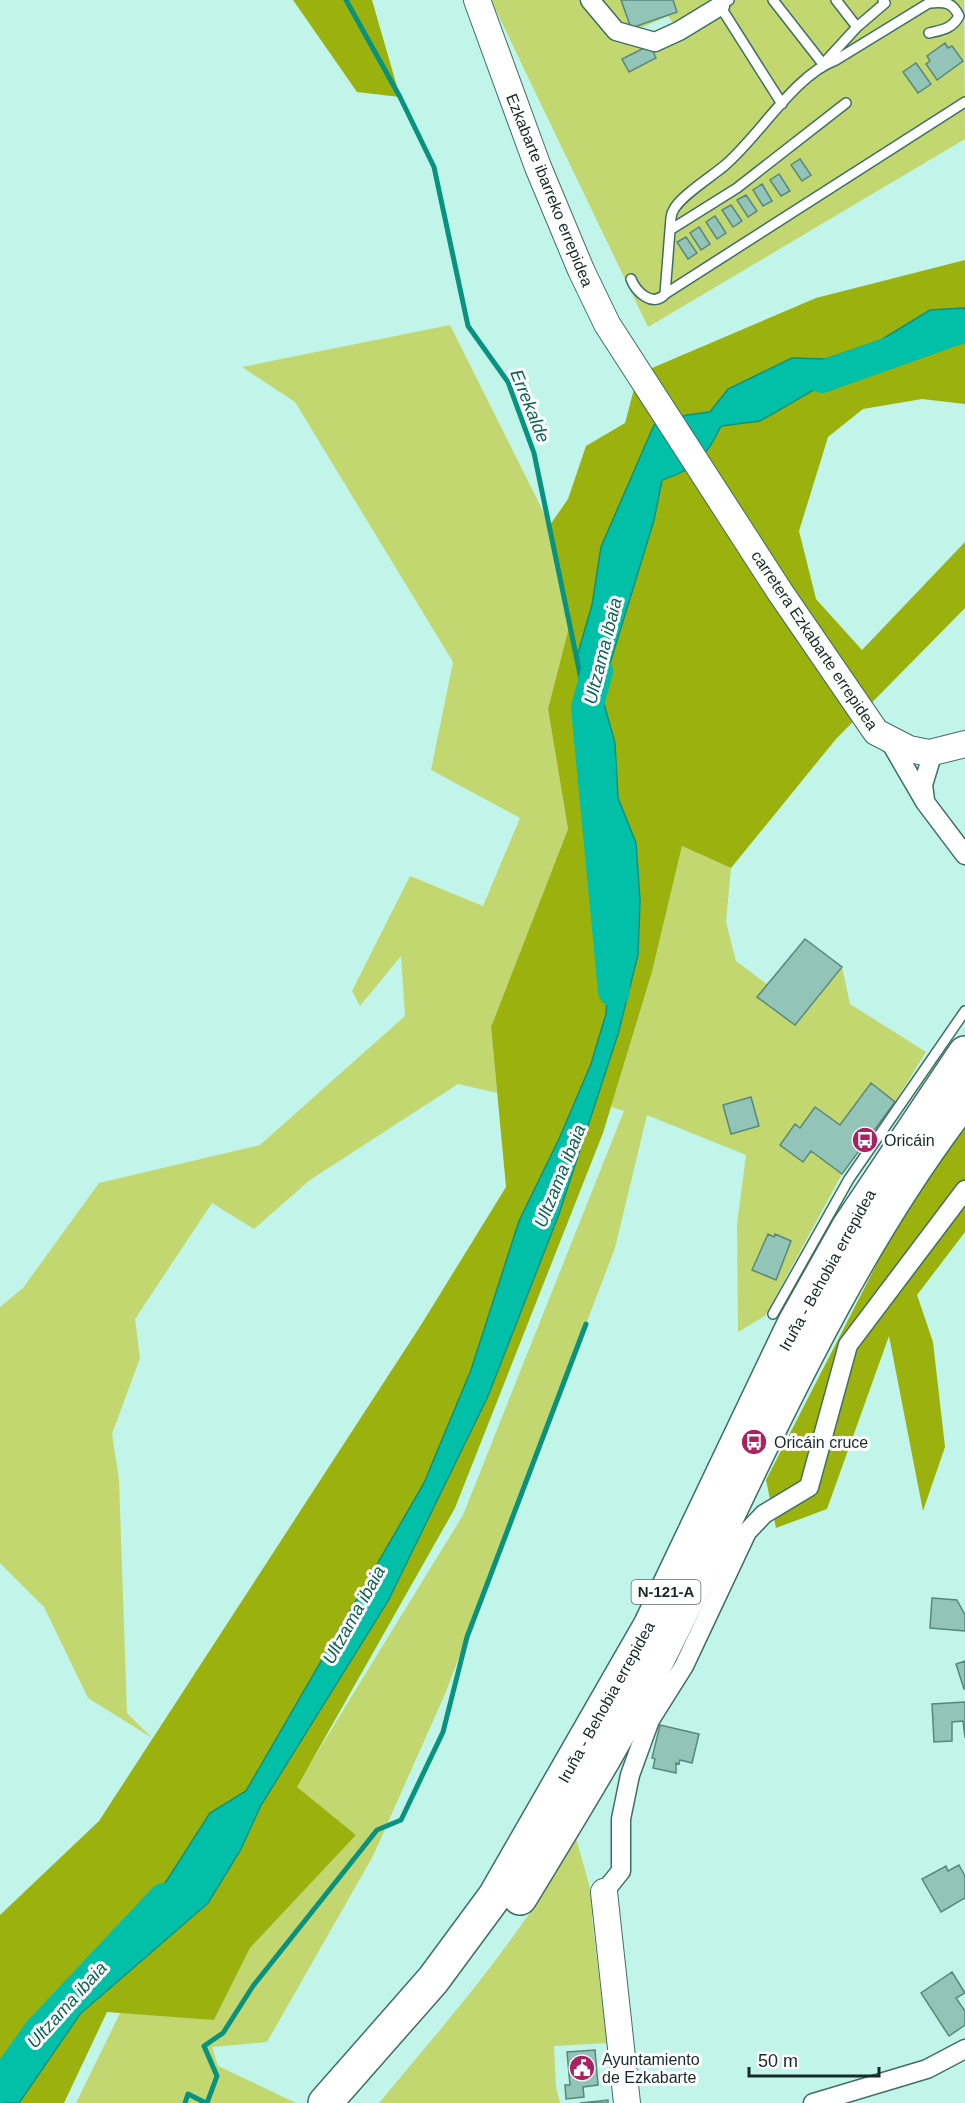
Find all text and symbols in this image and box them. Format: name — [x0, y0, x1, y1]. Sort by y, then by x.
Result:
street label: Ezkabarte ibarreko errepidea — [503, 91, 596, 289]
water label: Errekalde — [506, 367, 554, 445]
street label: carretera Ezkabarte errepidea — [748, 547, 881, 733]
water label: Ultzama ibaia — [580, 596, 626, 706]
water label: Ultzama ibaia — [530, 1122, 590, 1230]
bus stop icon: Oricáin — [850, 1125, 880, 1155]
place label: Oricáin — [884, 1132, 935, 1149]
street label: Iruña - Behobia errepidea — [776, 1187, 879, 1354]
bus stop icon: Oricáin cruce — [739, 1427, 769, 1457]
place label: Oricáin cruce — [774, 1434, 868, 1451]
water label: Ultzama ibaia — [319, 1562, 389, 1668]
road number: N-121-A — [632, 1580, 700, 1604]
street label: Iruña - Behobia errepidea — [555, 1619, 658, 1786]
water label: Ultzama ibaia — [23, 1958, 111, 2052]
scale bar — [749, 2040, 880, 2078]
place label: Ayuntamiento de Ezkabarte — [602, 2051, 700, 2086]
text: 50 m — [758, 2051, 798, 2071]
public building icon: Ayuntamiento de Ezkabarte — [567, 2053, 597, 2083]

